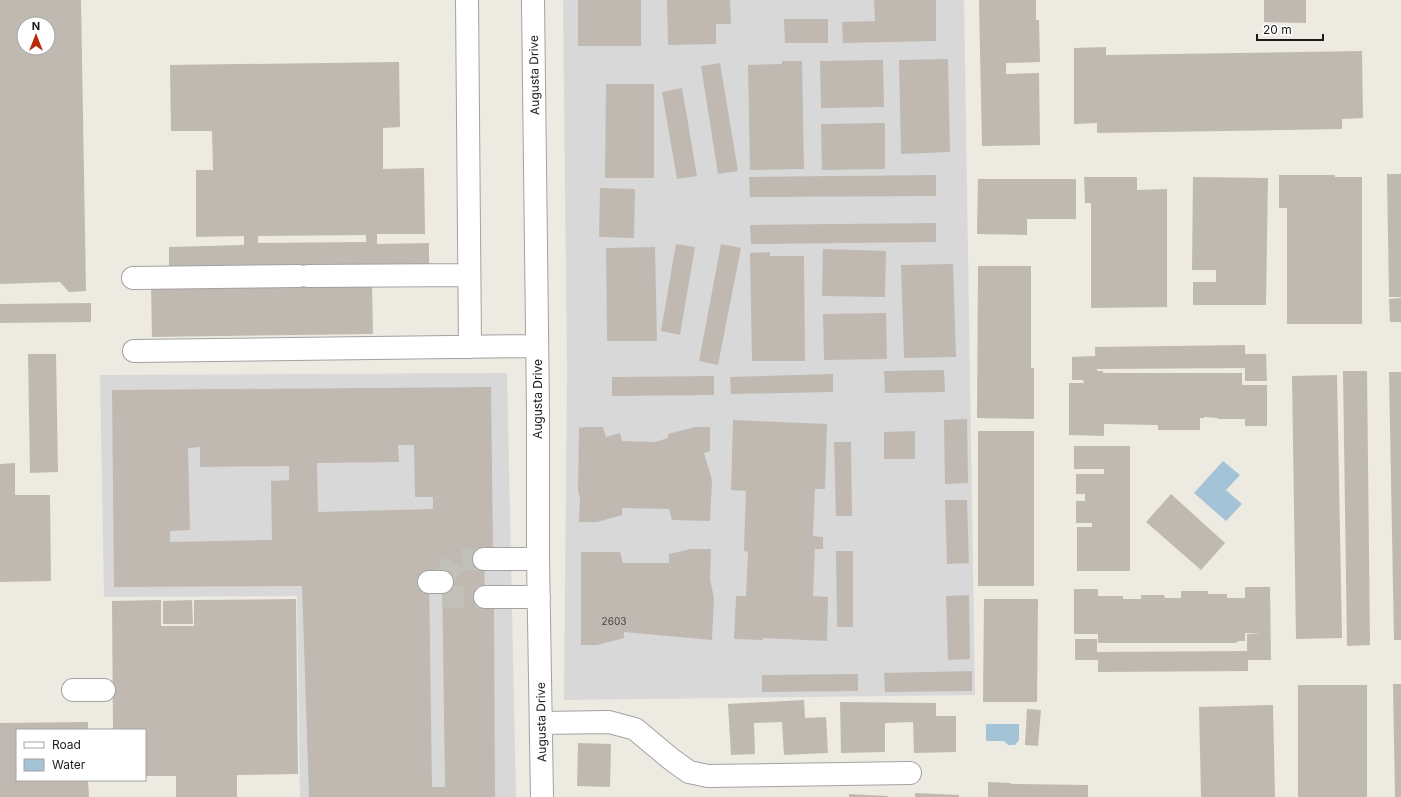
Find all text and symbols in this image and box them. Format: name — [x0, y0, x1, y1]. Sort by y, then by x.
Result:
north arrow — [16, 16, 56, 56]
scale bar — [1257, 16, 1323, 42]
text: N — [32, 19, 40, 33]
text: 20 m — [1263, 22, 1292, 37]
street label: Augusta Drive — [526, 35, 542, 115]
street label: Augusta Drive — [530, 359, 545, 439]
house number: 2603 — [602, 615, 626, 627]
street label: Augusta Drive — [533, 682, 549, 762]
legend — [16, 729, 146, 781]
text: Road — [52, 737, 81, 752]
text: Water — [52, 757, 86, 772]

